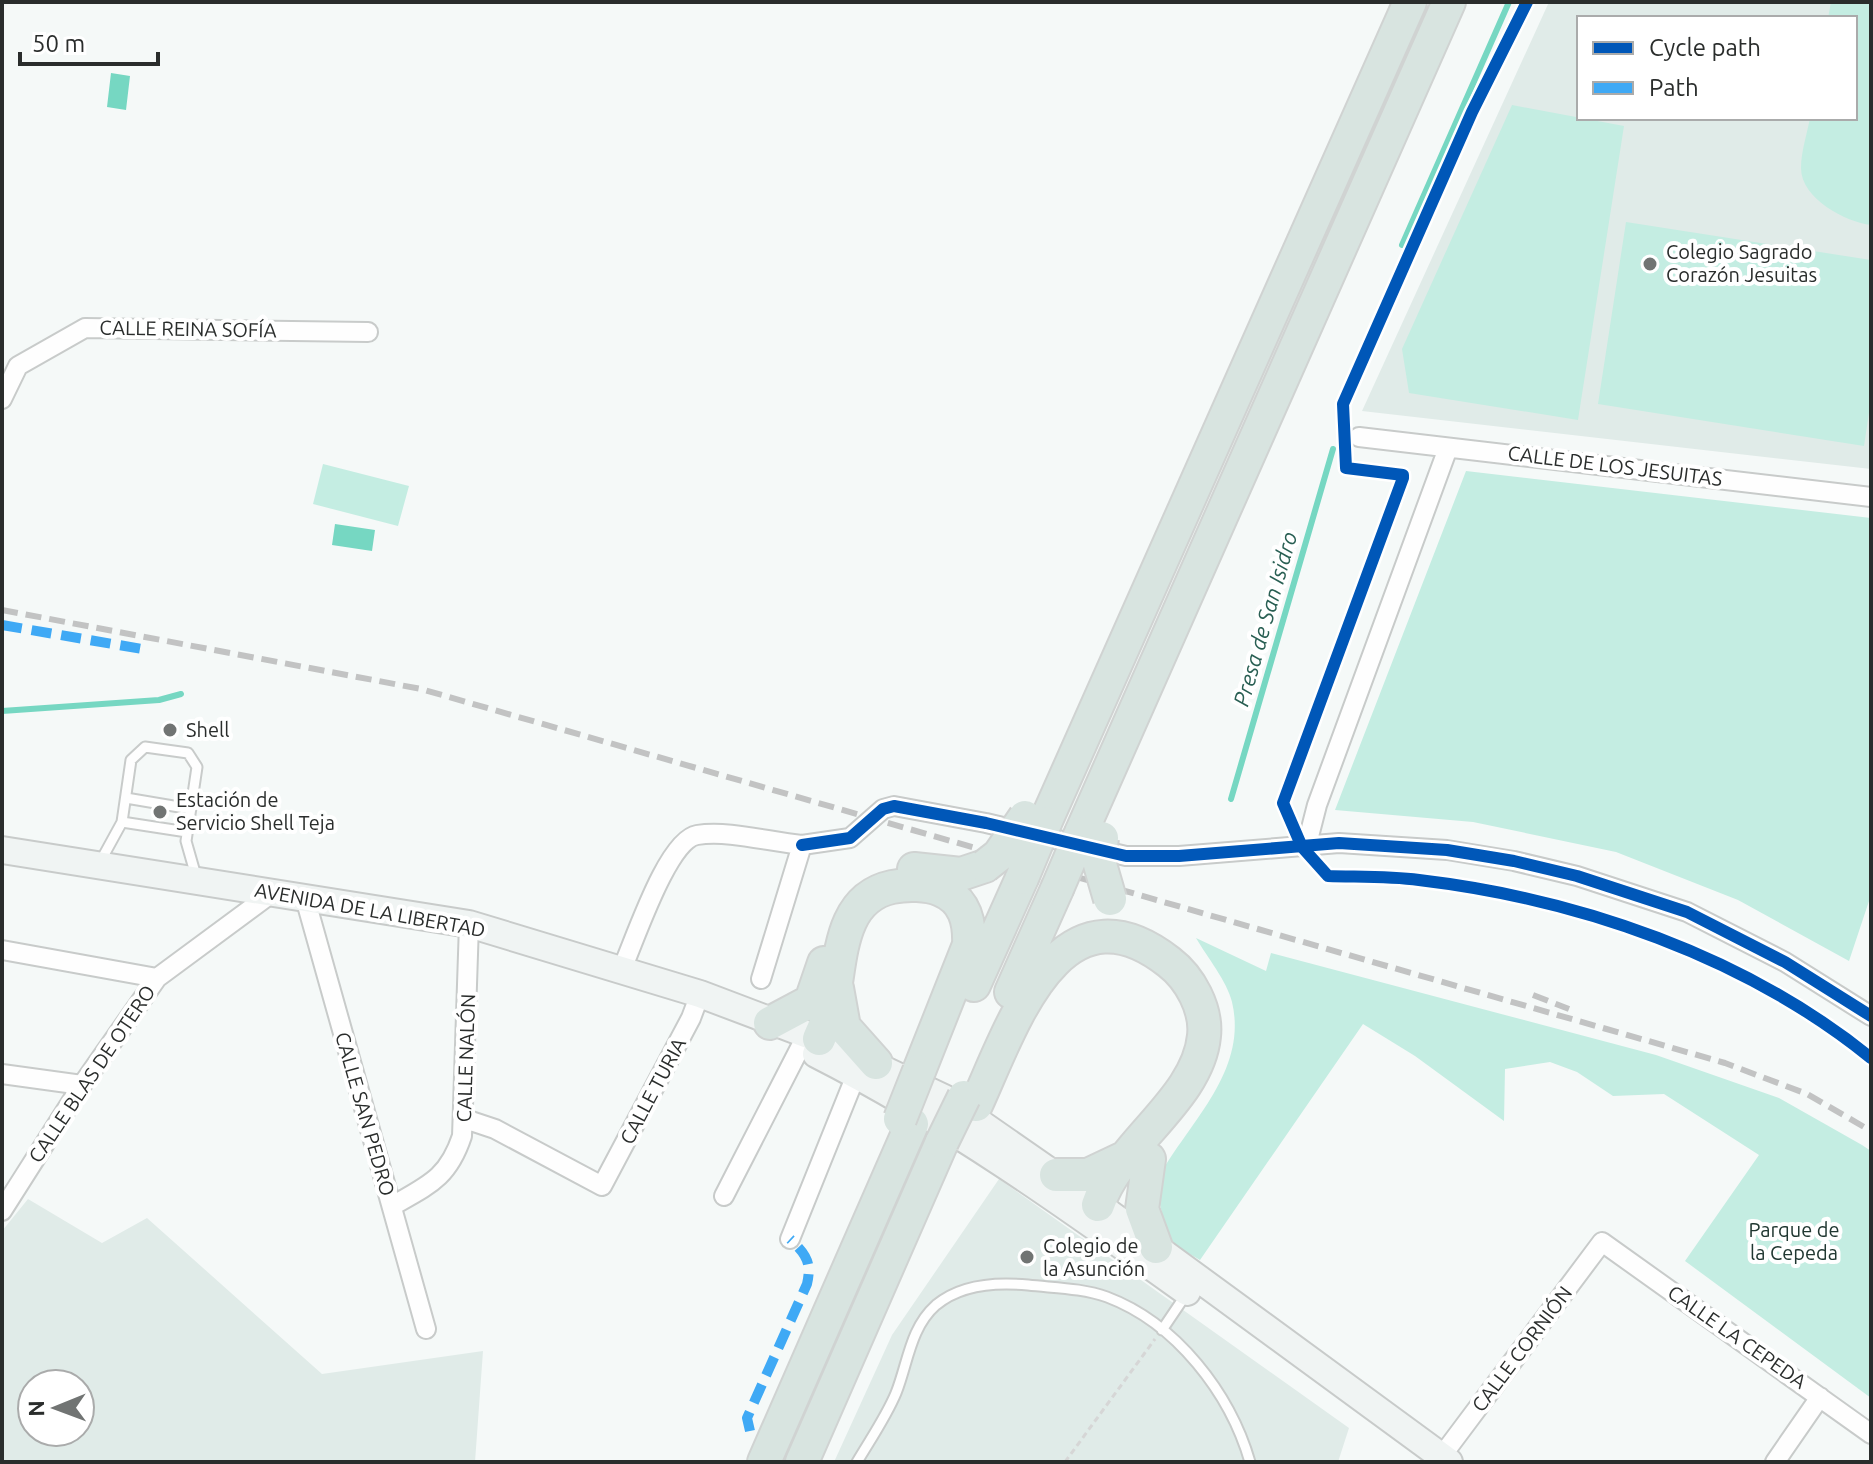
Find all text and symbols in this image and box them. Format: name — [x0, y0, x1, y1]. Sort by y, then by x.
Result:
scale bar — [20, 16, 158, 66]
legend — [1577, 16, 1857, 120]
text: 50 m — [32, 30, 85, 57]
text: Cycle path — [1649, 34, 1761, 61]
text: Path — [1649, 74, 1699, 101]
place label: Colegio Sagrado Corazón Jesuitas — [1666, 240, 1817, 286]
marker: Colegio Sagrado Corazón Jesuitas — [1641, 255, 1659, 273]
street label: CALLE REINA SOFÍA — [99, 315, 277, 342]
street label: CALLE DE LOS JESUITAS — [1506, 441, 1724, 490]
water label: Presa de San Isidro — [1228, 529, 1301, 709]
place label: Shell — [186, 718, 229, 741]
marker: Shell — [161, 721, 179, 739]
place label: Estación de Servicio Shell Teja — [176, 788, 335, 834]
marker: Estación de Servicio Shell Teja — [151, 803, 169, 821]
street label: AVENIDA DE LA LIBERTAD — [253, 878, 487, 941]
street label: CALLE BLAS DE OTERO — [24, 981, 160, 1167]
street label: CALLE NALÓN — [452, 993, 479, 1123]
street label: CALLE SAN PEDRO — [331, 1029, 400, 1198]
street label: CALLE TURIA — [615, 1034, 690, 1148]
park label: Parque de la Cepeda — [1748, 1218, 1840, 1264]
place label: Colegio de la Asunción — [1043, 1234, 1145, 1280]
marker: Colegio de la Asunción — [1018, 1248, 1036, 1266]
street label: CALLE LA CEPEDA — [1664, 1280, 1811, 1393]
street label: CALLE CORNIÓN — [1467, 1281, 1576, 1416]
north arrow — [16, 1368, 96, 1448]
text: N — [23, 1400, 48, 1417]

